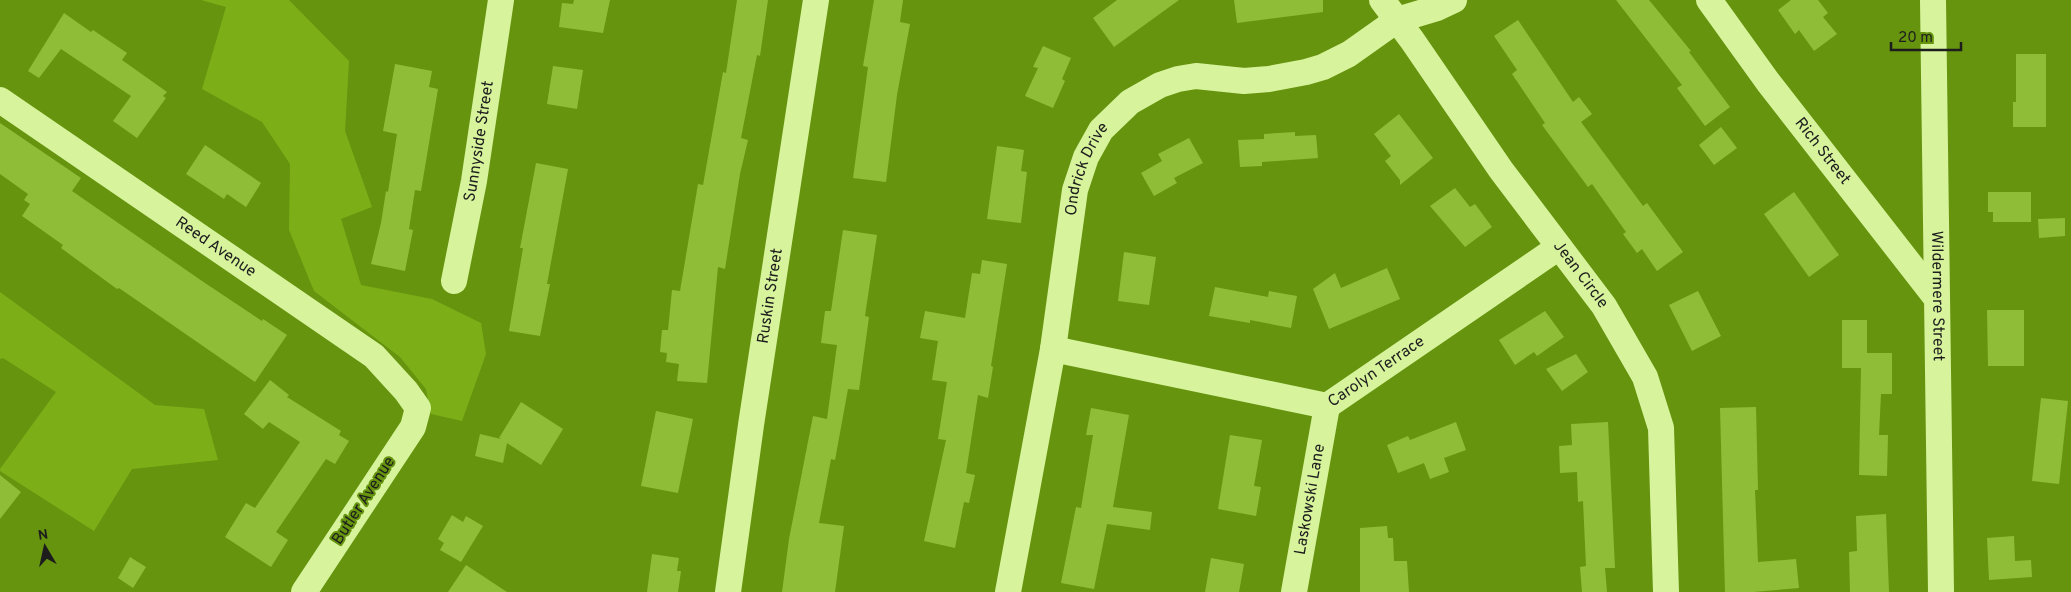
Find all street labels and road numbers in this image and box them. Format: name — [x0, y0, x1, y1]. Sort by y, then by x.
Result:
street label: Sunnyside Street — [460, 80, 499, 204]
street label: Rich Street — [1790, 114, 1854, 189]
street label: Ondrick Drive — [1062, 118, 1113, 217]
street label: Reed Avenue — [171, 213, 260, 282]
street label: Wildermere Street — [1926, 231, 1948, 361]
street label: Jean Circle — [1548, 237, 1612, 313]
street label: Ruskin Street — [754, 247, 788, 345]
street label: Carolyn Terrace — [1324, 332, 1429, 412]
street label: Laskowski Lane — [1291, 442, 1330, 557]
street label: Butler Avenue — [328, 453, 400, 549]

